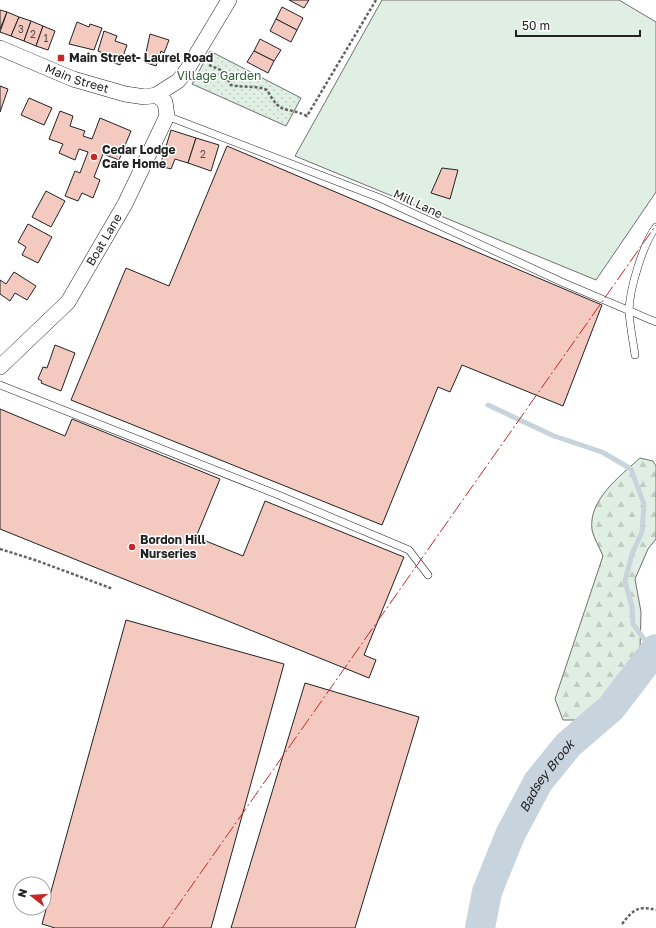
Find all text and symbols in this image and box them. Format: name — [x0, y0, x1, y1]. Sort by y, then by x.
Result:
scale bar — [516, 12, 640, 38]
text: 50 m — [522, 18, 550, 33]
house number: 3 — [18, 23, 24, 35]
house number: 2 — [30, 28, 36, 40]
house number: 1 — [44, 32, 49, 44]
place label: Main Street- Laurel Road — [69, 50, 213, 65]
marker: Main Street- Laurel Road — [56, 53, 66, 63]
street label: Main Street — [43, 60, 111, 96]
park label: Village Garden — [177, 68, 261, 83]
place label: Cedar Lodge Care Home — [102, 142, 176, 171]
house number: 2 — [200, 148, 206, 160]
marker: Cedar Lodge Care Home — [89, 152, 99, 162]
street label: Mill Lane — [391, 186, 445, 221]
street label: Boat Lane — [83, 211, 125, 268]
place label: Bordon Hill Nurseries — [140, 532, 205, 561]
marker: Bordon Hill Nurseries — [127, 542, 137, 552]
water label: Badsey Brook — [516, 735, 578, 815]
north arrow — [12, 876, 52, 916]
text: N — [15, 887, 29, 899]

